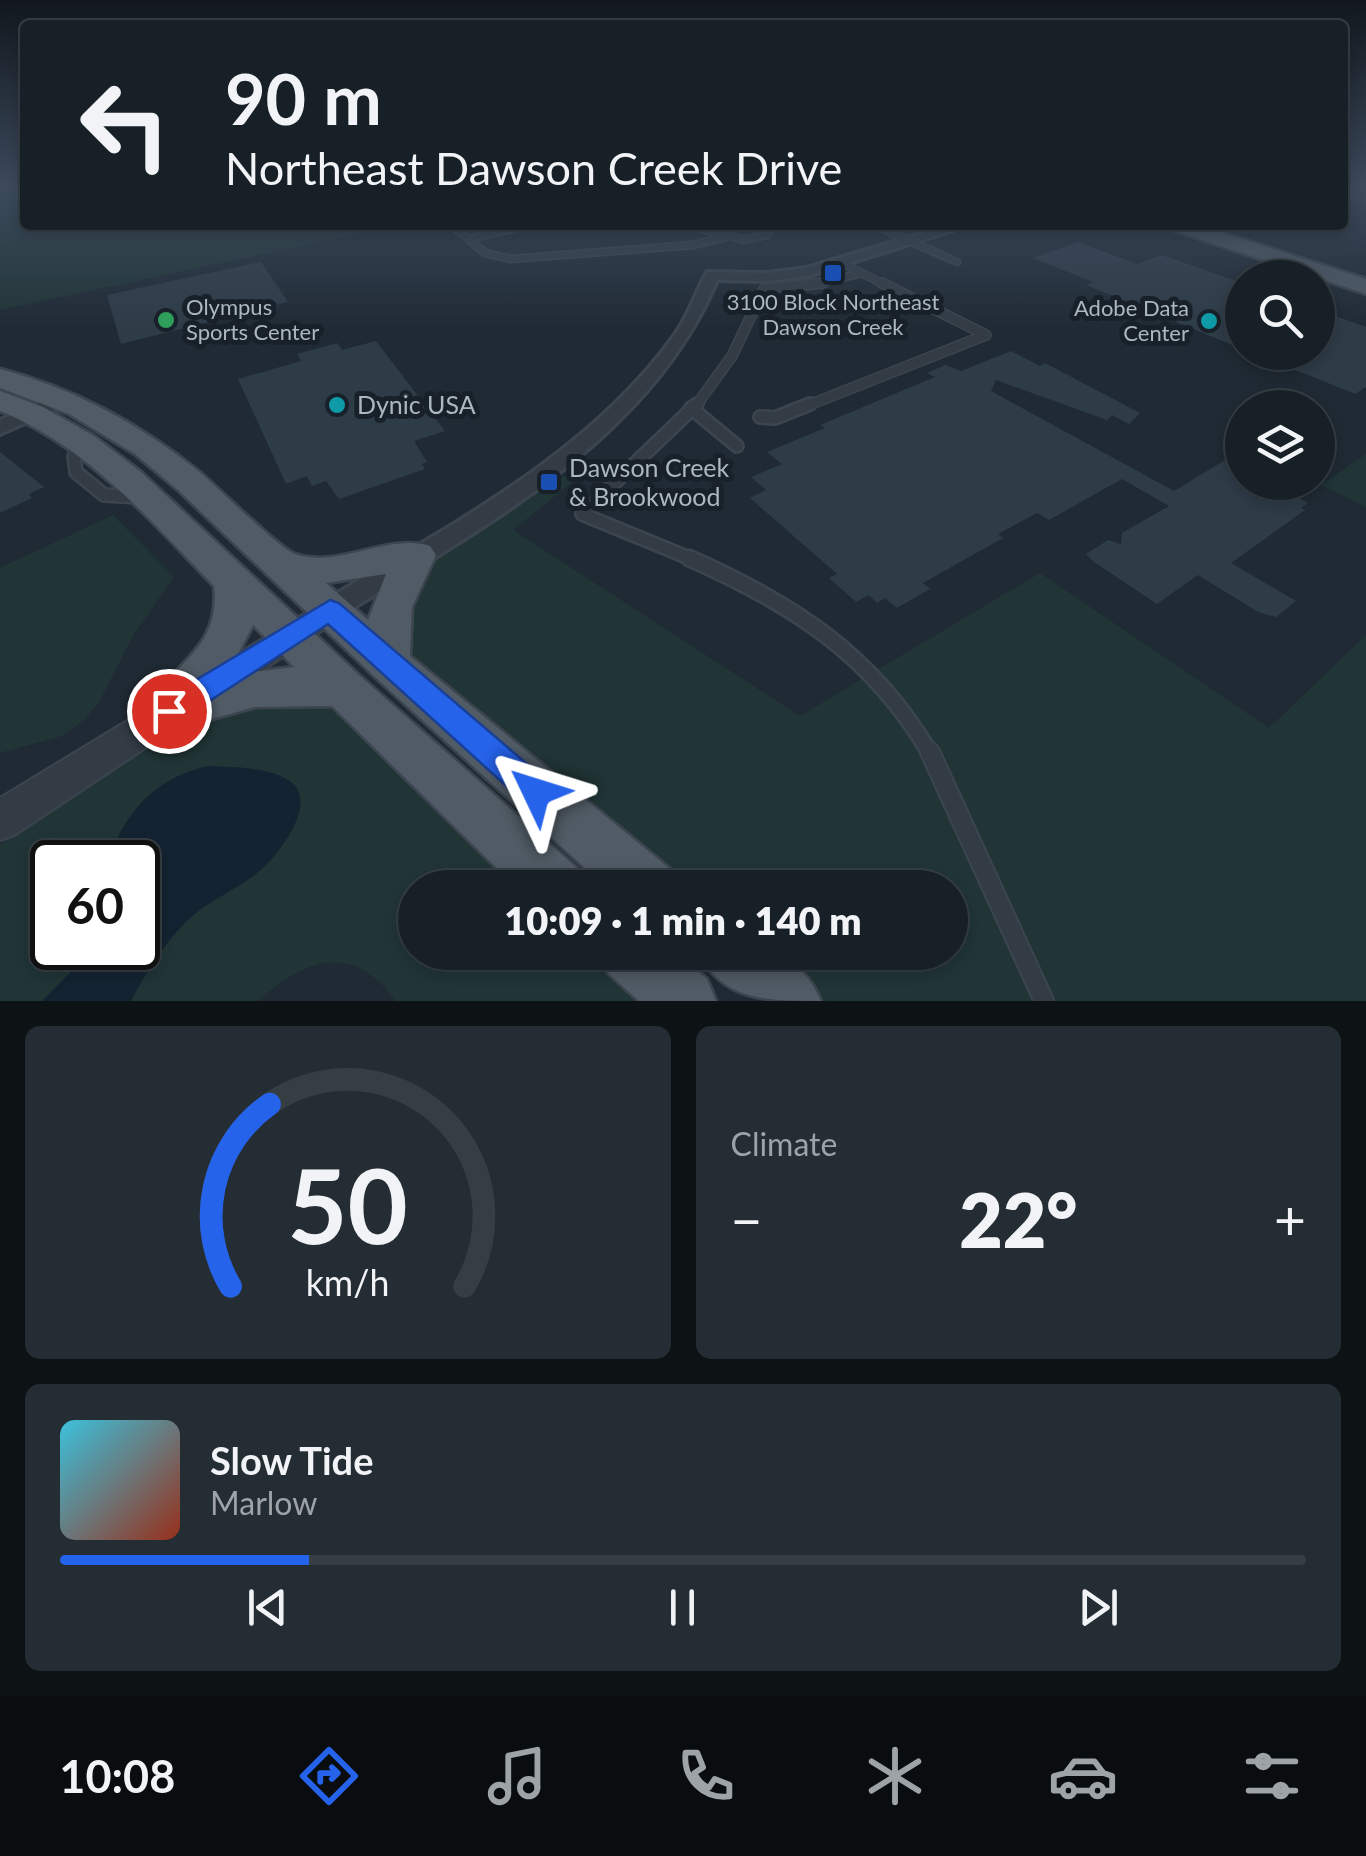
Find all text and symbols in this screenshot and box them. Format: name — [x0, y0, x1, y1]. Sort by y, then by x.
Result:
text: 90 m — [225, 56, 382, 140]
icon: left — [60, 60, 190, 190]
text: Northeast Dawson Creek Drive — [225, 141, 842, 195]
map controls — [1225, 260, 1335, 500]
button: search — [1225, 260, 1335, 370]
marker: 3100 Block Northeast Dawson Creek — [822, 262, 844, 284]
place label: 3100 Block Northeast Dawson Creek — [727, 288, 939, 340]
place label: Olympus Sports Center — [186, 293, 319, 345]
place label: Adobe Data Center — [1074, 294, 1189, 346]
marker: Olympus Sports Center — [155, 309, 177, 331]
marker: Adobe Data Center — [1198, 310, 1220, 332]
place label: Dynic USA — [357, 389, 476, 419]
button: layers — [1225, 390, 1335, 500]
marker: Dynic USA — [326, 394, 348, 416]
place label: Dawson Creek & Brookwood — [569, 452, 730, 511]
marker: Dawson Creek & Brookwood — [538, 471, 560, 493]
pin — [127, 669, 212, 754]
icon: arrive — [142, 684, 197, 739]
position arrow — [484, 740, 588, 844]
speed limit sign: 60 — [30, 840, 160, 970]
text: 10:09 · 1 min · 140 m — [504, 897, 862, 943]
text: Climate — [731, 1124, 837, 1163]
text: 50 — [287, 1141, 408, 1266]
text: 22° — [959, 1174, 1077, 1264]
text: − — [731, 1186, 762, 1252]
text: + — [1274, 1186, 1306, 1252]
text: km/h — [306, 1261, 390, 1304]
text: Slow Tide — [210, 1437, 373, 1483]
text: Marlow — [210, 1483, 317, 1522]
icon: previous — [240, 1580, 295, 1635]
icon: pause — [655, 1580, 710, 1635]
icon: next — [1071, 1580, 1126, 1635]
icon: directions — [294, 1741, 364, 1811]
icon: music — [482, 1741, 552, 1811]
icon: phone — [671, 1741, 741, 1811]
icon: climate — [860, 1741, 930, 1811]
icon: car — [1048, 1741, 1118, 1811]
icon: filters — [1237, 1741, 1307, 1811]
text: 10:08 — [59, 1749, 175, 1803]

